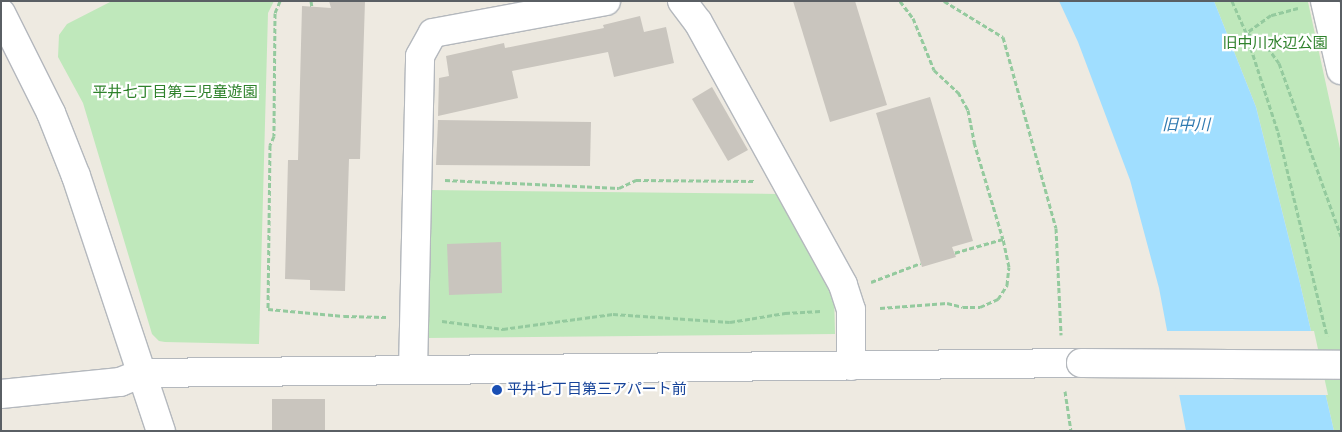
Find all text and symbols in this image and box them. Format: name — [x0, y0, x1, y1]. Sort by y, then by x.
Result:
park label: 旧中川水辺公園 — [1223, 35, 1327, 53]
park label: 平井七丁目第三児童遊園 — [93, 84, 257, 102]
water label: 旧中川 — [1162, 115, 1210, 135]
place label: 平井七丁目第三アパート前 — [507, 381, 687, 399]
marker: 平井七丁目第三アパート前 — [491, 384, 503, 396]

